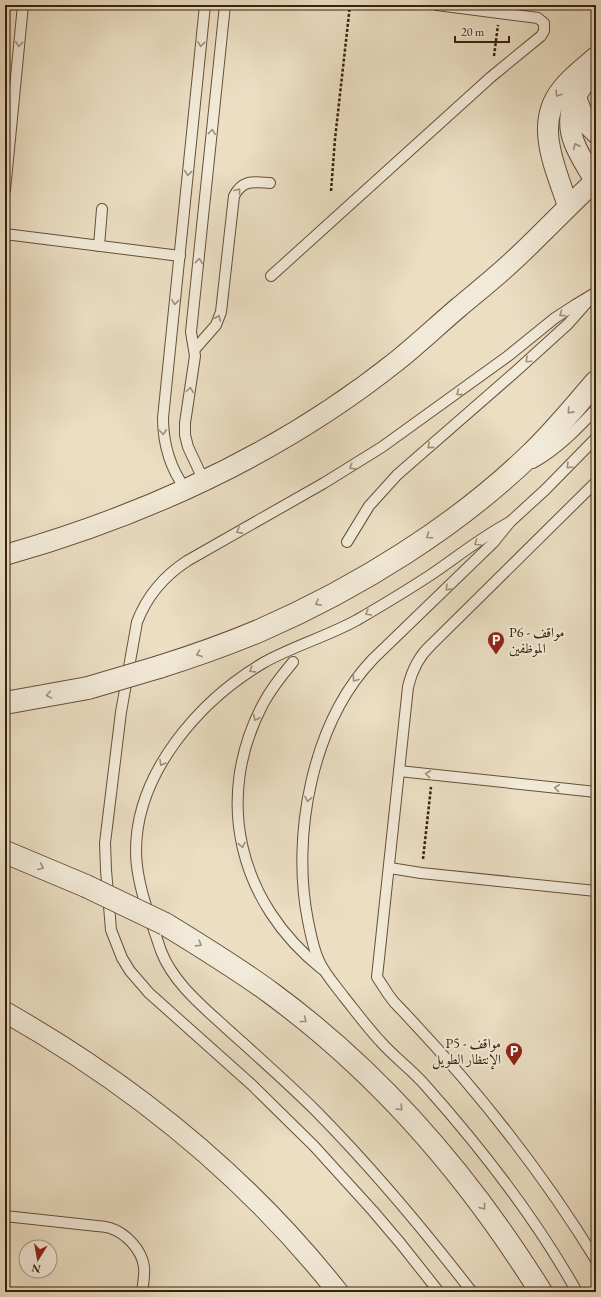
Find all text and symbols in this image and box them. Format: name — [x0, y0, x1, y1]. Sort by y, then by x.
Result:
scale bar — [455, 18, 509, 44]
text: 20 m — [461, 24, 485, 40]
one-way arrow — [15, 41, 24, 47]
one-way arrow — [197, 41, 206, 47]
one-way arrow — [556, 90, 563, 97]
one-way arrow — [207, 129, 216, 135]
one-way arrow — [573, 143, 581, 151]
one-way arrow — [184, 170, 193, 176]
one-way arrow — [233, 189, 240, 196]
one-way arrow — [194, 258, 203, 264]
one-way arrow — [171, 299, 180, 306]
one-way arrow — [559, 309, 566, 316]
one-way arrow — [213, 315, 221, 323]
one-way arrow — [525, 356, 533, 363]
one-way arrow — [185, 387, 194, 393]
one-way arrow — [456, 388, 463, 395]
one-way arrow — [568, 407, 575, 414]
one-way arrow — [159, 429, 168, 435]
one-way arrow — [428, 441, 435, 448]
one-way arrow — [566, 461, 573, 469]
one-way arrow — [349, 462, 356, 469]
one-way arrow — [236, 526, 243, 534]
one-way arrow — [427, 531, 434, 538]
one-way arrow — [475, 538, 482, 545]
one-way arrow — [445, 583, 453, 591]
one-way arrow — [315, 598, 322, 605]
one-way arrow — [365, 608, 372, 616]
place label: P6 - مواقف الموظفين — [509, 623, 564, 657]
parking icon: P6 - مواقف الموظفين — [486, 630, 506, 655]
one-way arrow — [195, 649, 202, 657]
one-way arrow — [249, 665, 256, 673]
one-way arrow — [352, 675, 360, 682]
one-way arrow — [46, 690, 52, 699]
one-way arrow — [253, 714, 261, 721]
one-way arrow — [160, 759, 167, 766]
one-way arrow — [425, 770, 431, 779]
one-way arrow — [554, 784, 560, 793]
one-way arrow — [305, 796, 313, 802]
one-way arrow — [238, 842, 246, 848]
one-way arrow — [37, 862, 45, 870]
one-way arrow — [195, 940, 202, 947]
one-way arrow — [300, 1015, 307, 1022]
place label: P5 - مواقف الإنتظار الطويل — [432, 1034, 501, 1070]
parking icon: P5 - مواقف الإنتظار الطويل — [504, 1041, 524, 1066]
one-way arrow — [395, 1103, 403, 1111]
one-way arrow — [479, 1203, 486, 1210]
north arrow — [18, 1239, 58, 1279]
text: N — [30, 1261, 42, 1277]

